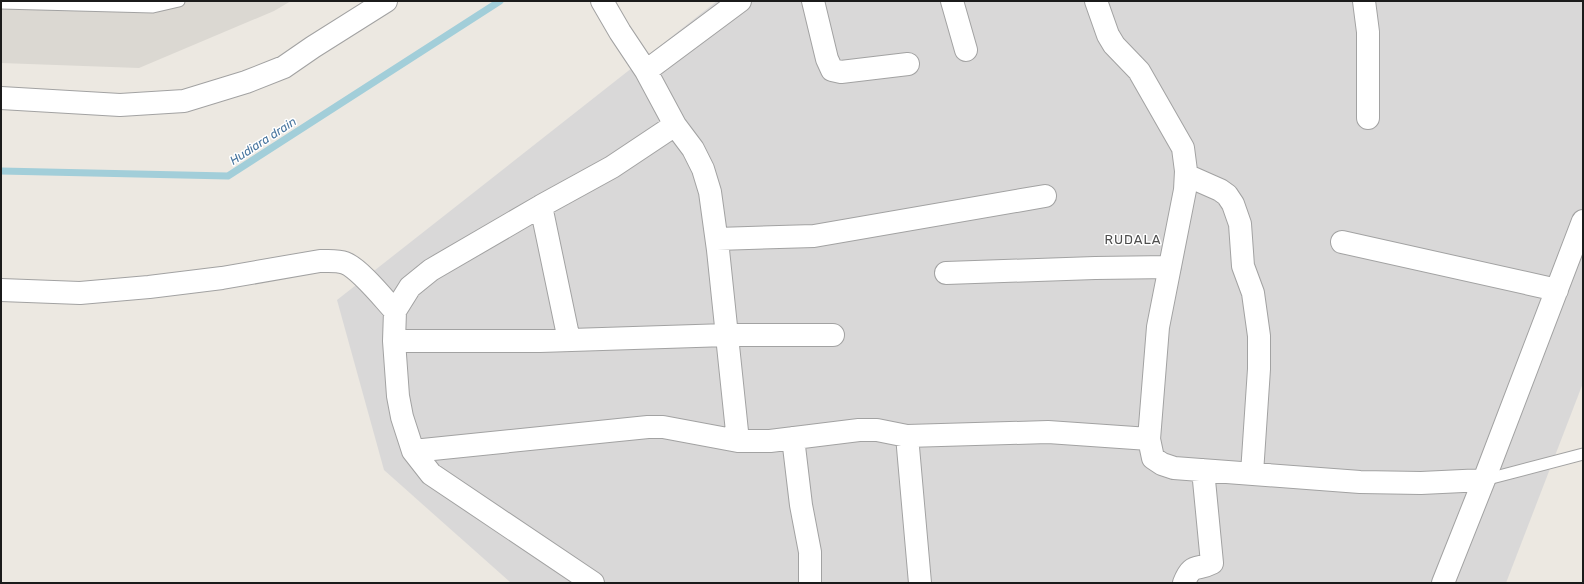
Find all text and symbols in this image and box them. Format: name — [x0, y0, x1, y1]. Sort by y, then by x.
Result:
water label: Hudiara drain — [227, 114, 299, 168]
district label: RUDALA — [1104, 232, 1162, 247]

